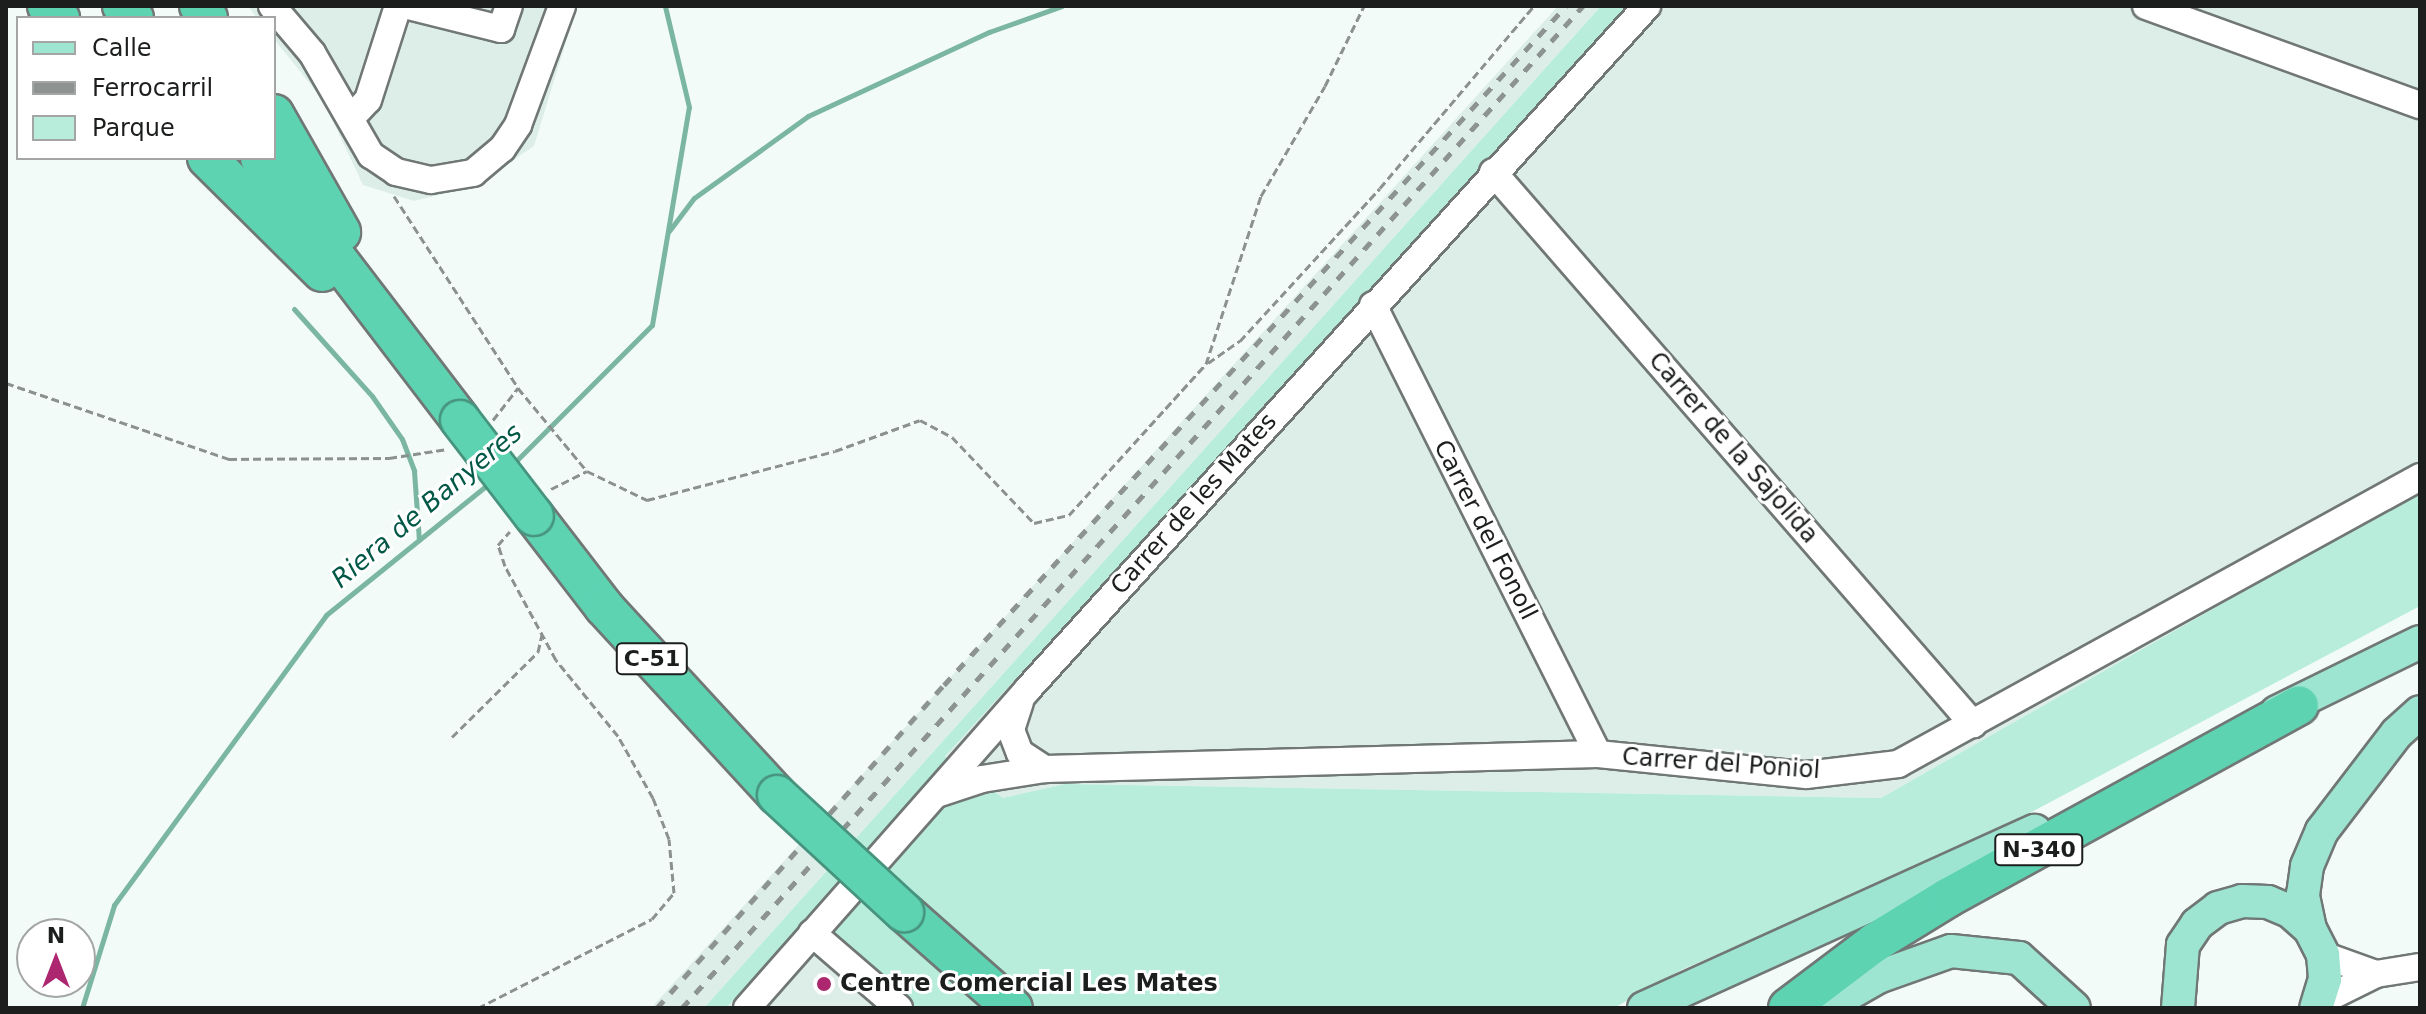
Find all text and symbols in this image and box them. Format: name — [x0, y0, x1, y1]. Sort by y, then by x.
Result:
legend — [16, 16, 276, 160]
text: Calle — [92, 34, 152, 62]
text: Ferrocarril — [92, 74, 213, 102]
text: Parque — [92, 114, 175, 142]
street label: Carrer de la Sajolida — [1642, 347, 1824, 549]
street label: Carrer de les Mates — [1105, 407, 1283, 601]
water label: Riera de Banyeres — [326, 417, 528, 595]
street label: Carrer del Fonoll — [1427, 435, 1543, 625]
road number: C-51 — [614, 641, 690, 677]
street label: Carrer del Poniol — [1621, 743, 1821, 785]
road number: N-340 — [1993, 832, 2085, 868]
north arrow — [16, 918, 96, 998]
text: N — [47, 923, 65, 948]
place label: Centre Comercial Les Mates — [840, 970, 1218, 998]
marker: Centre Comercial Les Mates — [815, 975, 833, 993]

